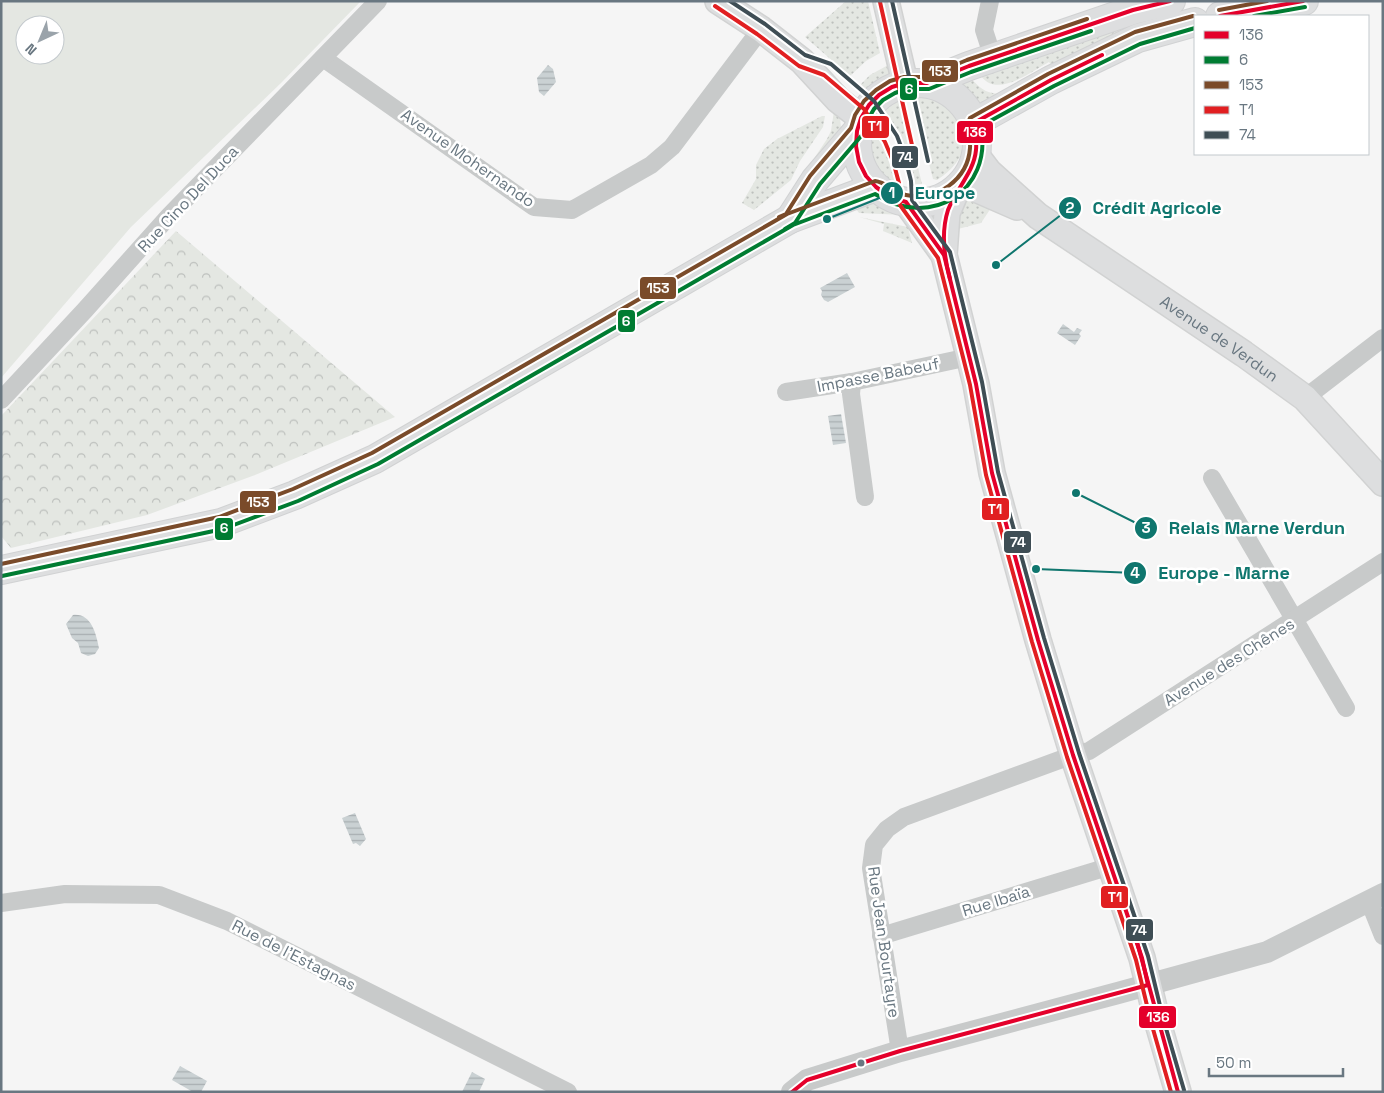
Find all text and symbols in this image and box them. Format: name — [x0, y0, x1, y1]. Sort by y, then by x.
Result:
north arrow — [15, 15, 65, 65]
legend — [1194, 15, 1369, 155]
text: 136 — [1239, 25, 1264, 44]
text: N — [21, 40, 41, 59]
text: 6 — [1239, 50, 1248, 69]
line badge: 153 — [921, 59, 959, 83]
text: 153 — [928, 62, 952, 80]
text: 153 — [1239, 75, 1263, 94]
line badge: 6 — [899, 77, 918, 101]
text: 6 — [905, 80, 914, 98]
text: T1 — [1239, 100, 1254, 119]
street label: Avenue Mohernando — [397, 104, 539, 212]
line badge: T1 — [861, 115, 890, 139]
text: T1 — [868, 117, 882, 135]
line badge: 136 — [956, 120, 994, 144]
text: 136 — [963, 123, 987, 141]
text: 74 — [1239, 125, 1256, 144]
street label: Rue Cino Del Duca — [133, 141, 243, 257]
line badge: 74 — [891, 145, 919, 169]
text: 74 — [897, 148, 913, 166]
callout: Europe — [879, 176, 985, 209]
text: Europe — [915, 181, 975, 204]
text: 1 — [889, 183, 895, 202]
callout: Crédit Agricole — [1058, 192, 1232, 225]
text: Crédit Agricole — [1092, 196, 1222, 219]
text: 2 — [1066, 198, 1075, 217]
line badge: 153 — [639, 276, 677, 300]
text: 153 — [646, 279, 670, 297]
street label: Avenue de Verdun — [1156, 290, 1283, 386]
line badge: 6 — [617, 309, 636, 333]
text: 6 — [622, 312, 631, 330]
street label: Impasse Babeuf — [815, 353, 941, 397]
line badge: 153 — [239, 490, 277, 514]
text: 153 — [246, 493, 270, 511]
line badge: T1 — [981, 497, 1010, 521]
text: T1 — [988, 500, 1002, 518]
callout: Relais Marne Verdun — [1133, 511, 1355, 544]
text: Relais Marne Verdun — [1169, 516, 1345, 539]
line badge: 6 — [214, 517, 234, 541]
text: 3 — [1141, 518, 1151, 537]
text: 6 — [220, 519, 229, 537]
line badge: 74 — [1003, 530, 1032, 554]
text: 74 — [1010, 533, 1026, 551]
callout: Europe - Marne — [1123, 556, 1300, 589]
text: Europe - Marne — [1158, 561, 1290, 584]
text: 4 — [1130, 563, 1140, 582]
street label: Avenue des Chênes — [1160, 613, 1298, 711]
street label: Rue Jean Bourtayre — [863, 865, 905, 1019]
street label: Rue Ibaïa — [959, 881, 1033, 921]
line badge: T1 — [1100, 885, 1129, 909]
text: T1 — [1108, 888, 1122, 906]
street label: Rue de l'Estagnas — [228, 915, 360, 995]
line badge: 74 — [1125, 918, 1154, 942]
text: 74 — [1131, 921, 1147, 939]
line badge: 136 — [1138, 1005, 1177, 1029]
text: 136 — [1146, 1008, 1170, 1026]
scale bar — [1209, 1046, 1343, 1078]
text: 50 m — [1216, 1053, 1251, 1072]
unlabelled marker — [856, 1058, 866, 1068]

